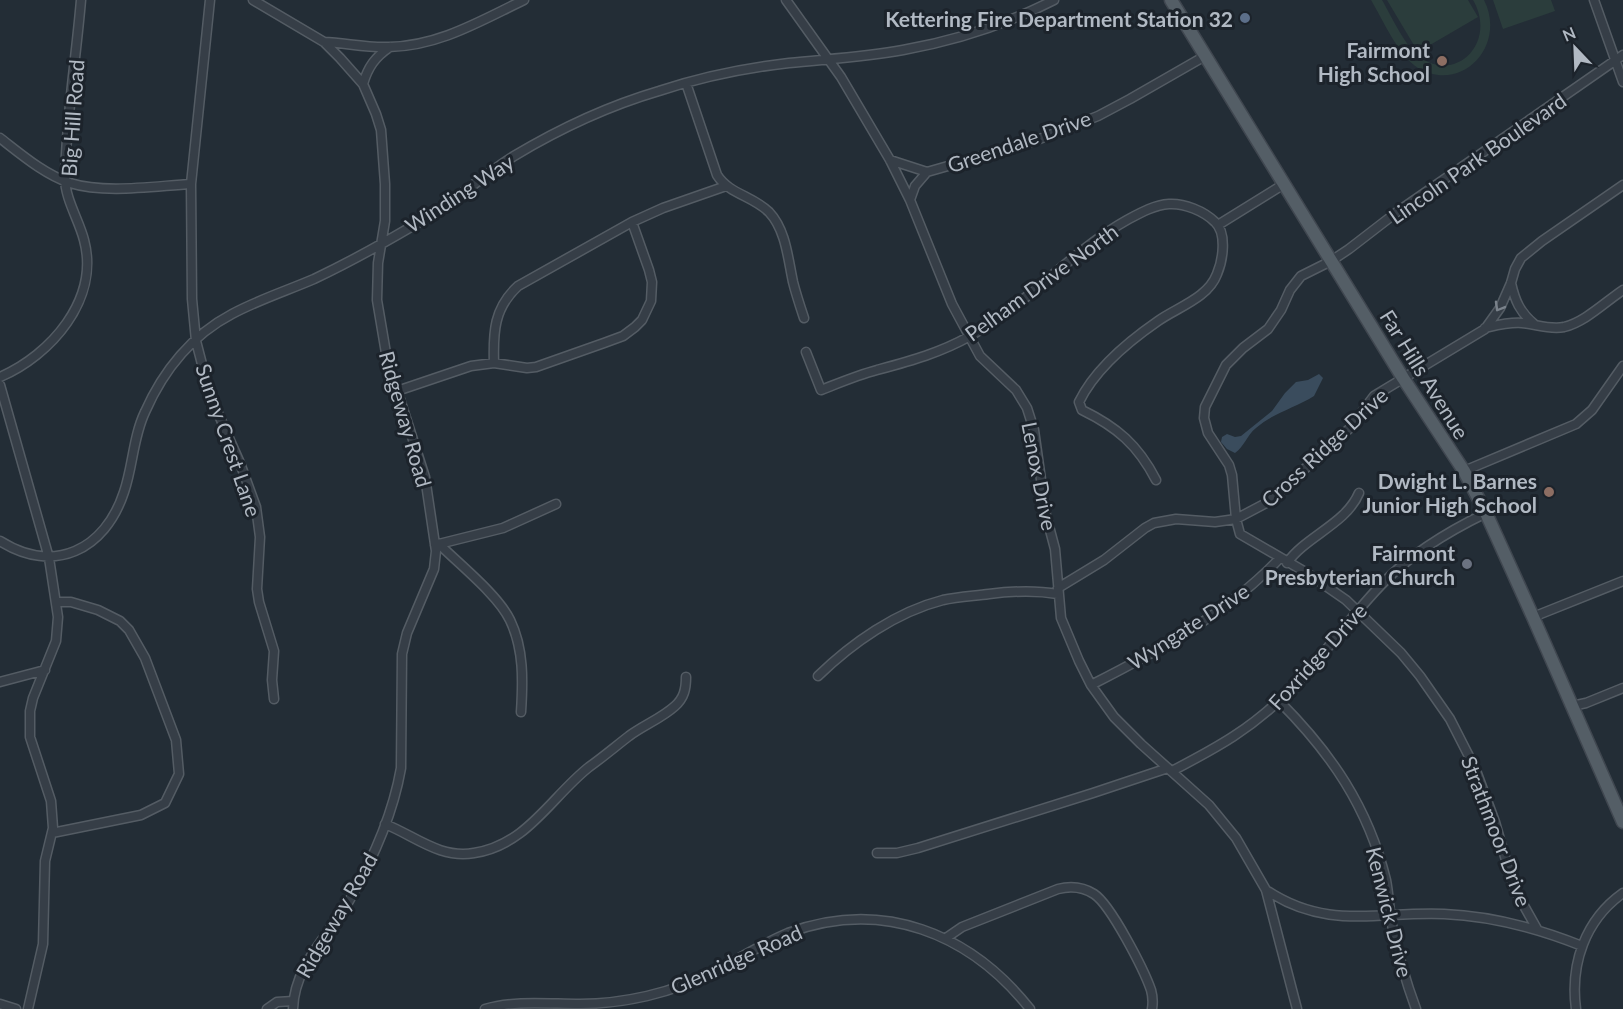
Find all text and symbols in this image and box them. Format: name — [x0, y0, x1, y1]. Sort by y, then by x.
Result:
place label: Kettering Fire Department Station 32 — [885, 6, 1233, 31]
marker: Kettering Fire Department Station 32 — [1238, 11, 1252, 25]
north arrow — [1545, 18, 1605, 78]
text: N — [1560, 23, 1578, 45]
place label: Fairmont High School — [1318, 37, 1430, 86]
marker: Fairmont High School — [1435, 54, 1449, 68]
street label: Big Hill Road — [55, 59, 89, 177]
street label: Lincoln Park Boulevard — [1384, 87, 1570, 229]
street label: Greendale Drive — [944, 105, 1094, 177]
street label: Winding Way — [400, 149, 518, 237]
street label: Pelham Drive North — [960, 218, 1122, 346]
one-way arrow — [1495, 300, 1506, 311]
street label: Far Hills Avenue — [1375, 305, 1475, 443]
street label: Ridgeway Road — [375, 348, 437, 490]
street label: Sunny Crest Lane — [191, 360, 267, 520]
street label: Cross Ridge Drive — [1256, 382, 1392, 512]
street label: Lenox Drive — [1017, 420, 1063, 532]
place label: Dwight L. Barnes Junior High School — [1362, 468, 1537, 517]
marker: Dwight L. Barnes Junior High School — [1542, 485, 1556, 499]
place label: Fairmont Presbyterian Church — [1265, 540, 1455, 589]
marker: Fairmont Presbyterian Church — [1460, 557, 1474, 571]
street label: Wyngate Drive — [1123, 578, 1253, 674]
street label: Foxridge Drive — [1263, 598, 1371, 714]
street label: Strathmoor Drive — [1457, 752, 1537, 910]
street label: Kenwick Drive — [1362, 844, 1418, 980]
street label: Ridgeway Road — [290, 848, 382, 982]
street label: Glenridge Road — [666, 919, 806, 999]

